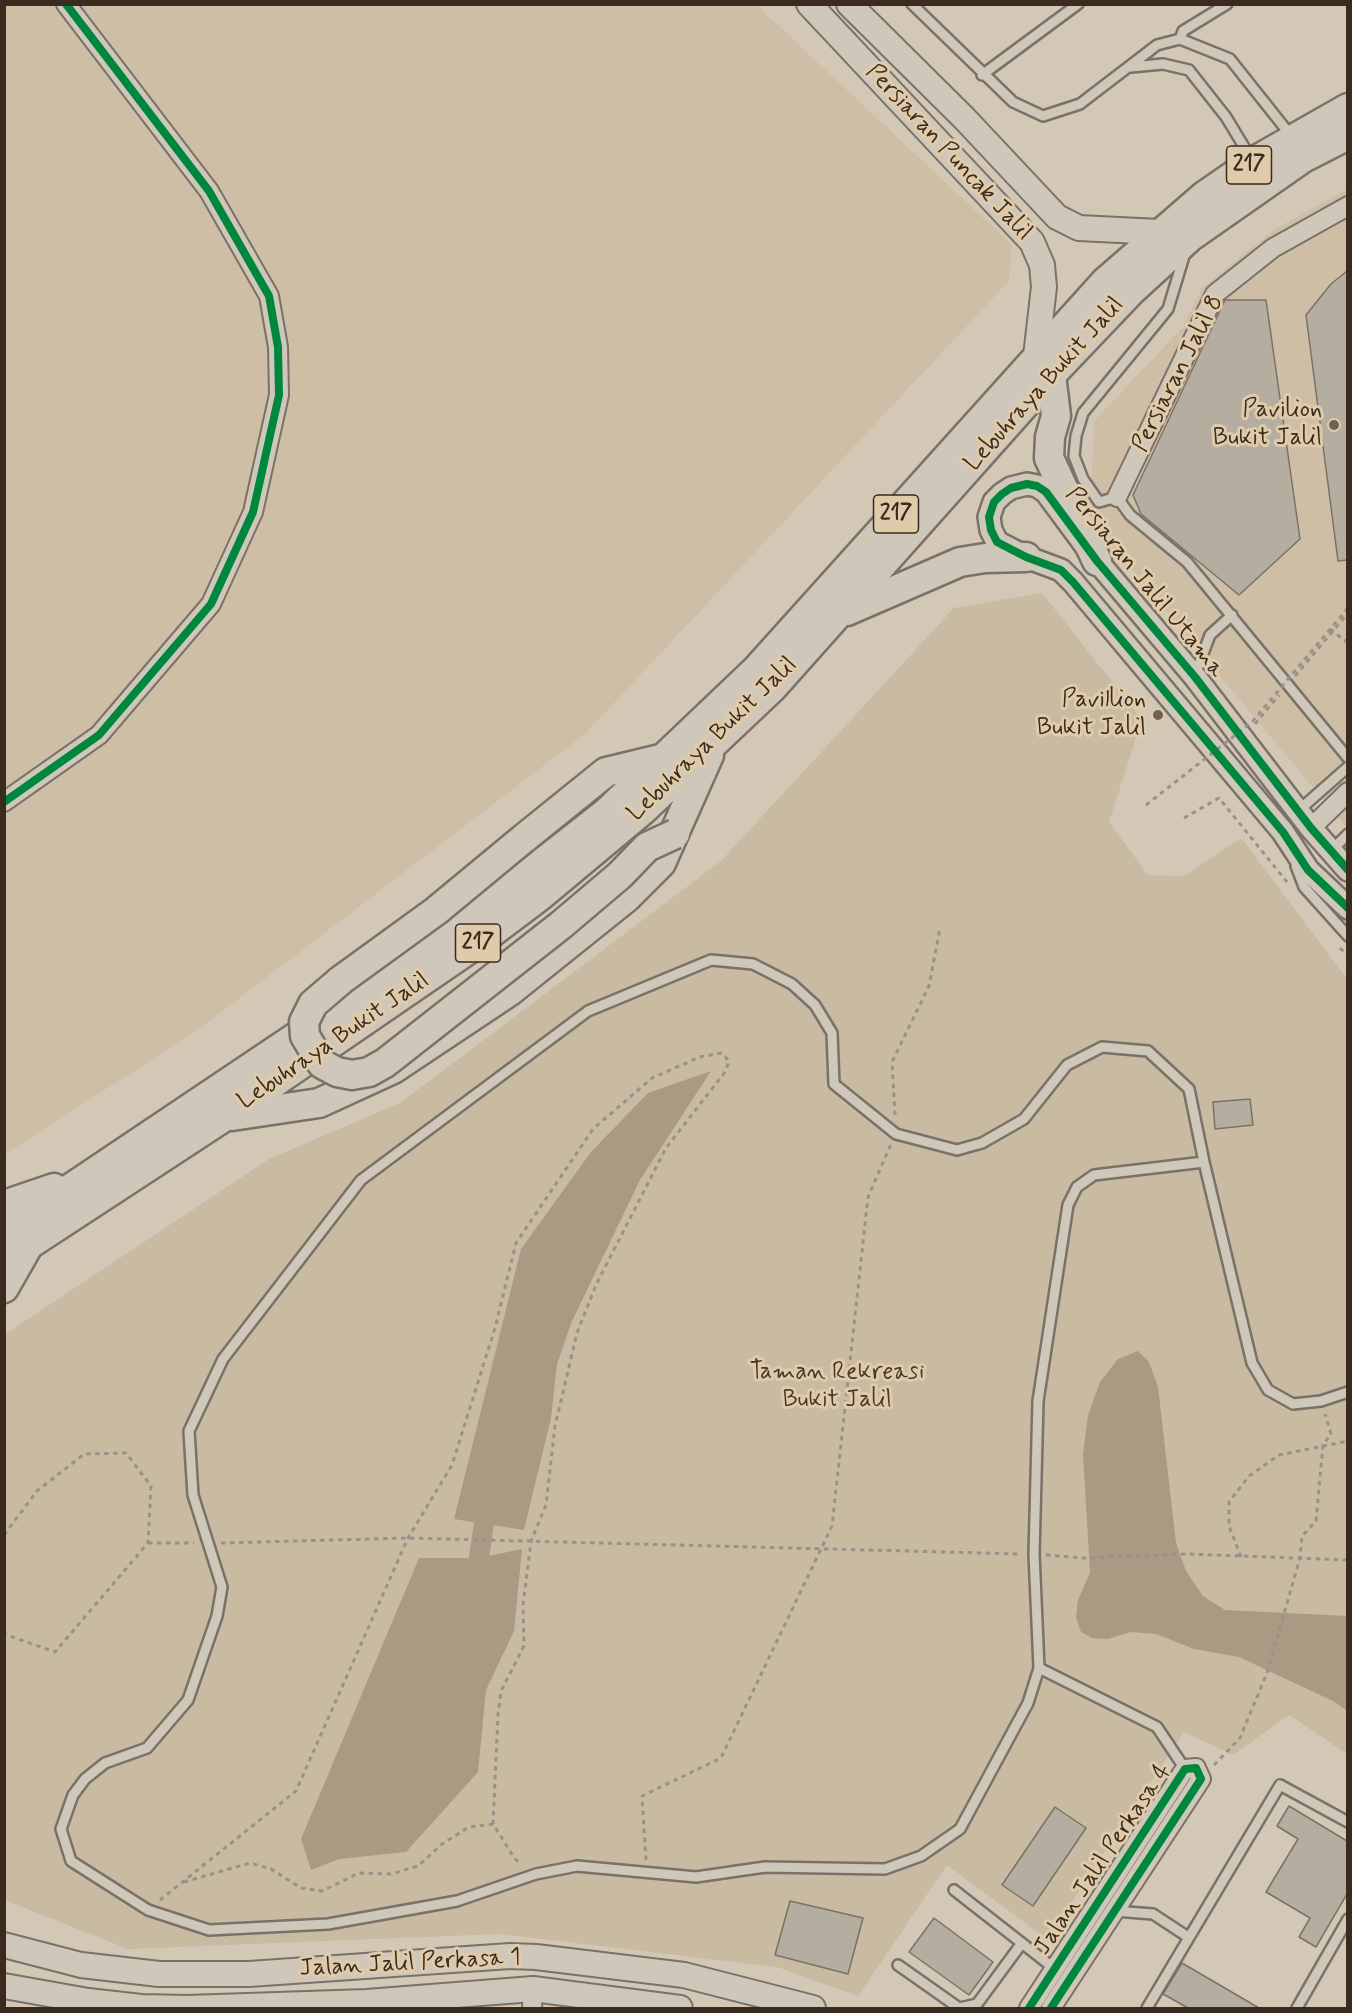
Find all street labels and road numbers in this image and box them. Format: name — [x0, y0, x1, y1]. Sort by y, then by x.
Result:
street label: Persiaran Puncak Jalil — [859, 59, 1037, 247]
road number: 217 — [1226, 146, 1272, 184]
street label: Persiaran Jalil 8 — [1127, 291, 1231, 457]
street label: Lebuhraya Bukit Jalil — [959, 292, 1131, 478]
street label: Persiaran Jalil Utama — [1058, 482, 1230, 684]
road number: 217 — [874, 495, 918, 533]
street label: Lebuhraya Bukit Jalil — [622, 652, 804, 828]
road number: 217 — [456, 924, 500, 962]
street label: Lebuhraya Bukit Jalil — [233, 967, 435, 1117]
street label: Jalan Jalil Perkasa 4 — [1029, 1759, 1179, 1961]
street label: Jalan Jalil Perkasa 1 — [299, 1944, 521, 1984]

